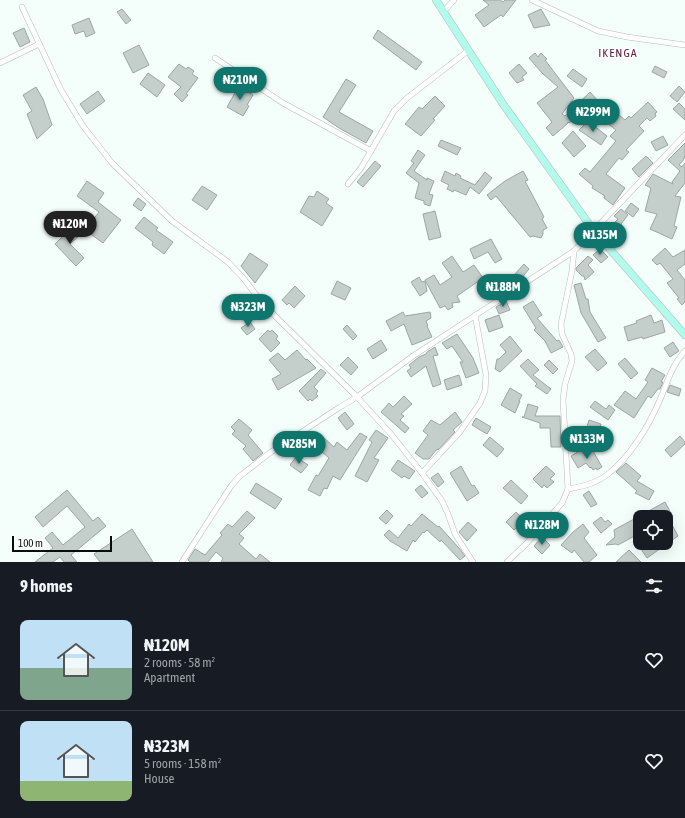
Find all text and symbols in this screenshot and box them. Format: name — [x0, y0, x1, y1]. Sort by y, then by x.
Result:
district label: IKENGA — [598, 46, 638, 60]
pin: ₦210M — [212, 67, 268, 101]
text: ₦210M — [223, 72, 257, 87]
pin: ₦299M — [565, 99, 621, 133]
text: ₦299M — [576, 104, 610, 119]
pin: ₦120M — [42, 211, 98, 245]
text: ₦120M — [53, 216, 87, 231]
pin: ₦135M — [572, 222, 628, 256]
text: ₦135M — [583, 227, 617, 242]
pin: ₦188M — [475, 274, 531, 308]
text: ₦188M — [486, 279, 520, 294]
pin: ₦323M — [220, 294, 276, 328]
text: ₦323M — [231, 299, 265, 314]
pin: ₦133M — [559, 426, 615, 460]
pin: ₦285M — [271, 431, 327, 465]
text: ₦133M — [570, 431, 604, 446]
text: ₦285M — [282, 436, 316, 451]
map controls — [633, 510, 673, 550]
button: locate — [633, 510, 673, 550]
pin: ₦128M — [514, 512, 570, 546]
text: ₦128M — [525, 517, 559, 532]
scale bar — [12, 534, 112, 553]
text: 100 m — [18, 537, 43, 549]
icon: filters — [643, 575, 665, 597]
text: 9 homes — [20, 576, 73, 596]
text: ₦120M — [144, 635, 189, 655]
icon: home — [52, 636, 100, 684]
icon: heart — [643, 649, 665, 671]
text: 2 rooms · 58 m² — [144, 655, 215, 670]
text: Apartment — [144, 670, 195, 685]
text: ₦323M — [144, 736, 189, 756]
icon: home — [52, 737, 100, 785]
icon: heart — [643, 750, 665, 772]
text: 5 rooms · 158 m² — [144, 756, 221, 771]
text: House — [144, 771, 174, 786]

